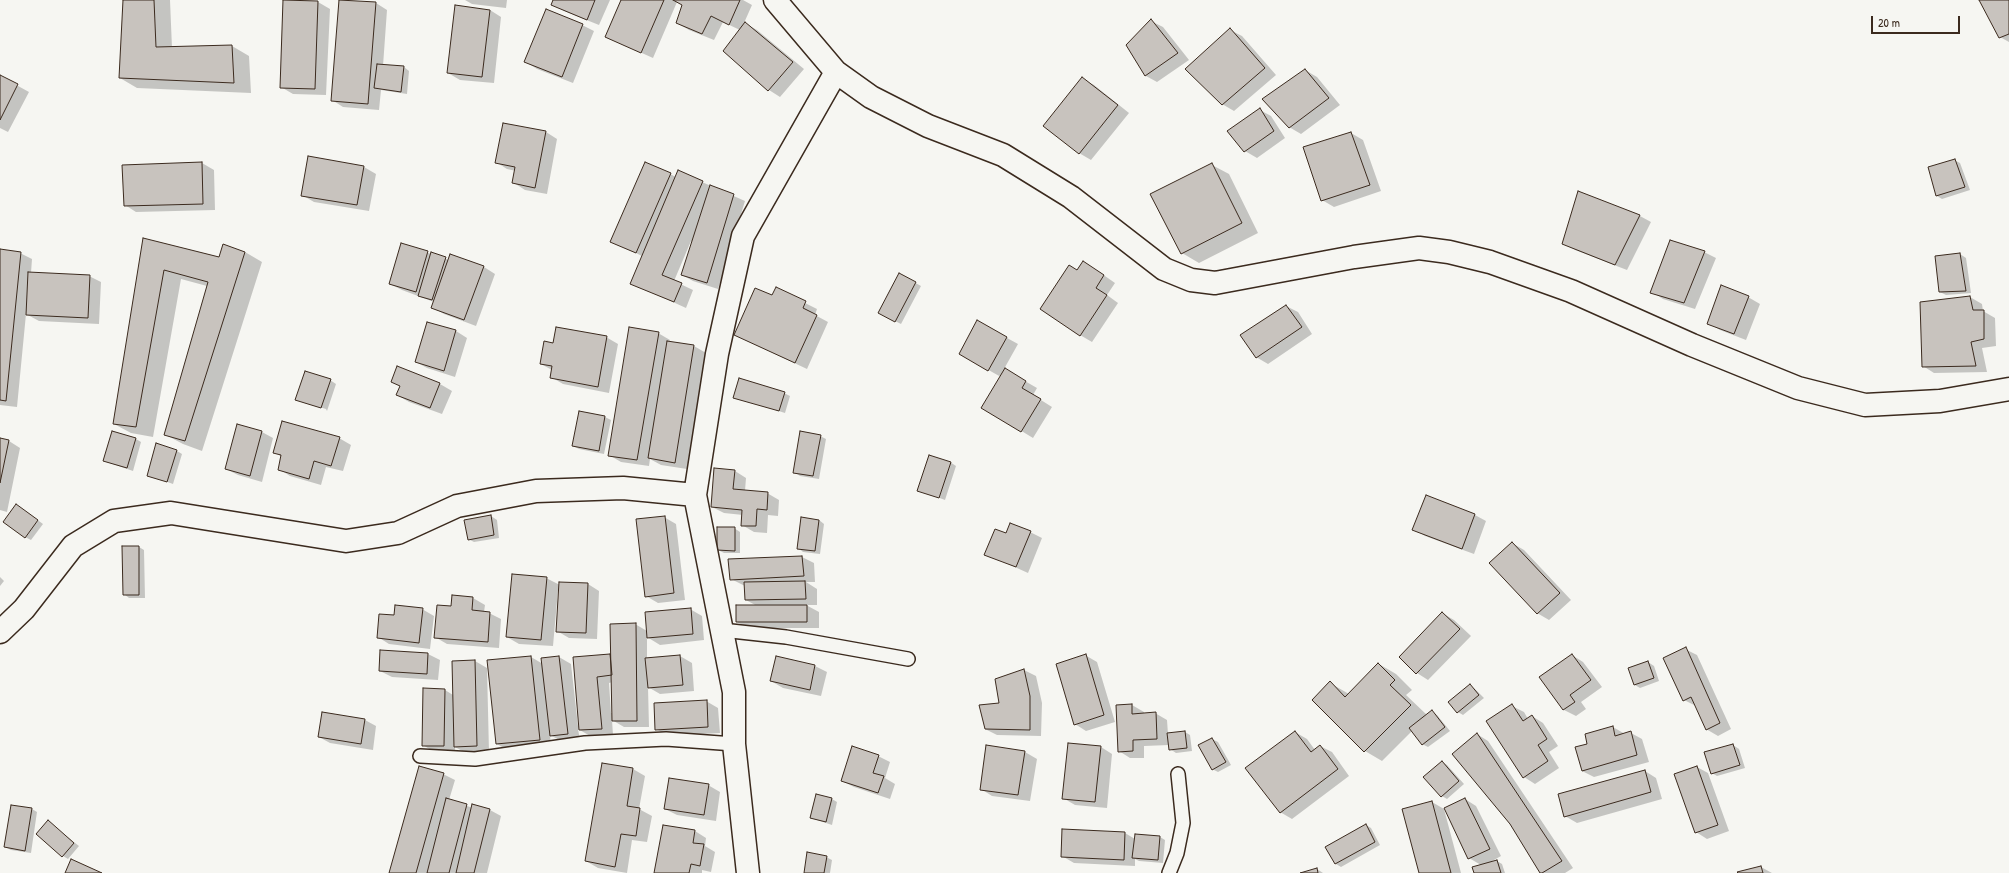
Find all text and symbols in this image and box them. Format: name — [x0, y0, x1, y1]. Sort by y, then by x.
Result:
scale bar — [1873, 8, 1962, 34]
text: 20 m — [1878, 14, 1900, 31]

